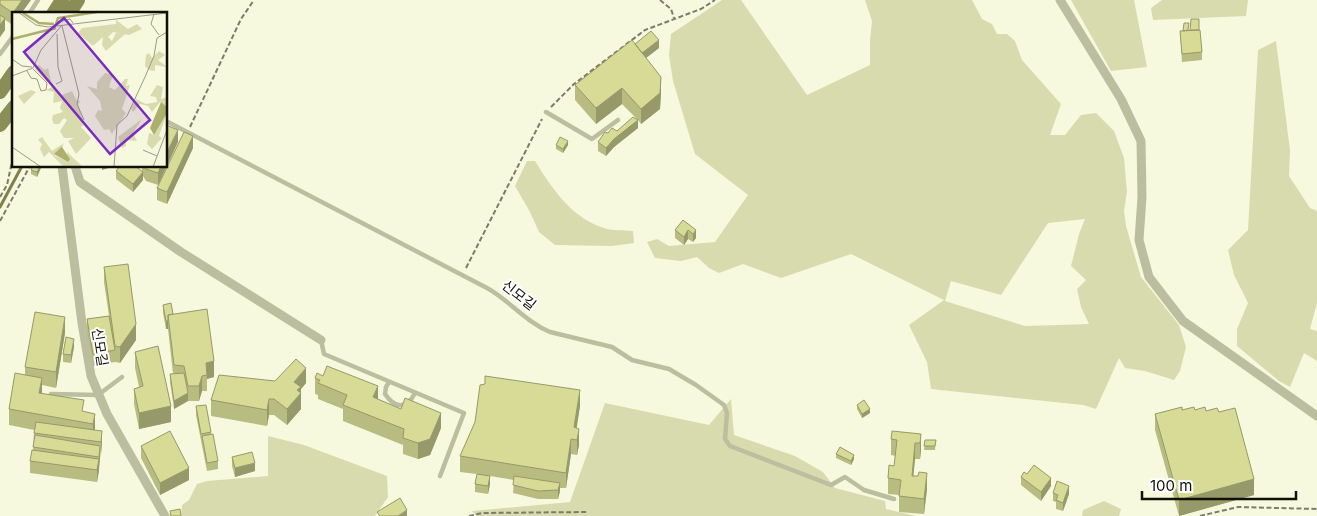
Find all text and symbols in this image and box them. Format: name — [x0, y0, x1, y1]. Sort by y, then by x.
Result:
inset map — [12, 12, 168, 168]
street label: 신모길 — [499, 276, 540, 313]
street label: 신모길 — [89, 327, 112, 367]
scale bar — [1142, 468, 1296, 500]
text: 100 m — [1150, 476, 1192, 495]

